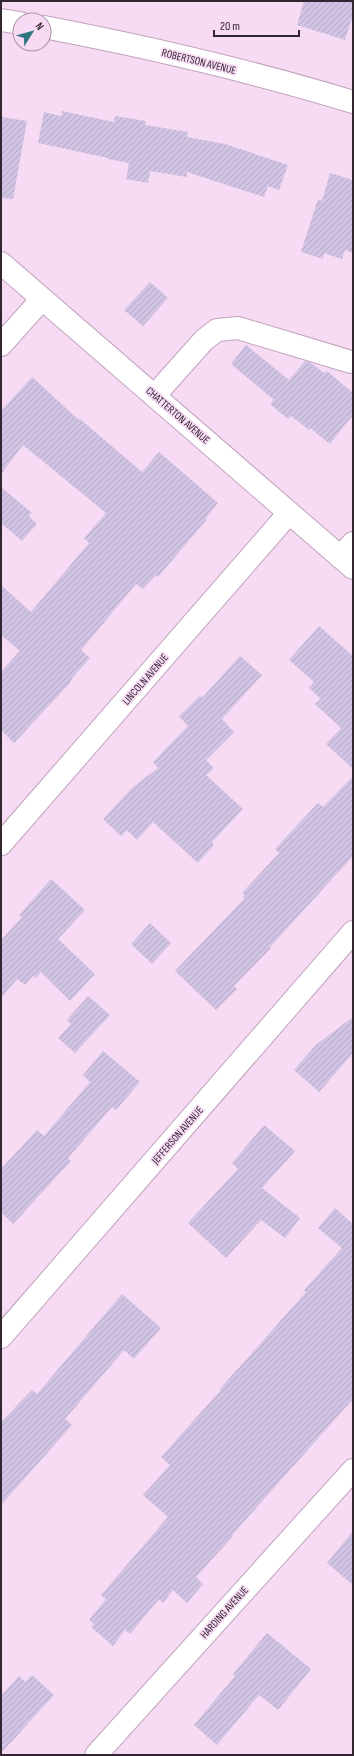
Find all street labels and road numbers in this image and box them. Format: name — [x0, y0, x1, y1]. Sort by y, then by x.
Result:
street label: ROBERTSON AVENUE — [160, 46, 237, 77]
street label: CHATTERTON AVENUE — [143, 384, 212, 447]
street label: LINCOLN AVENUE — [120, 651, 171, 708]
street label: JEFFERSON AVENUE — [148, 1104, 206, 1168]
street label: HARDING AVENUE — [198, 1584, 251, 1641]

